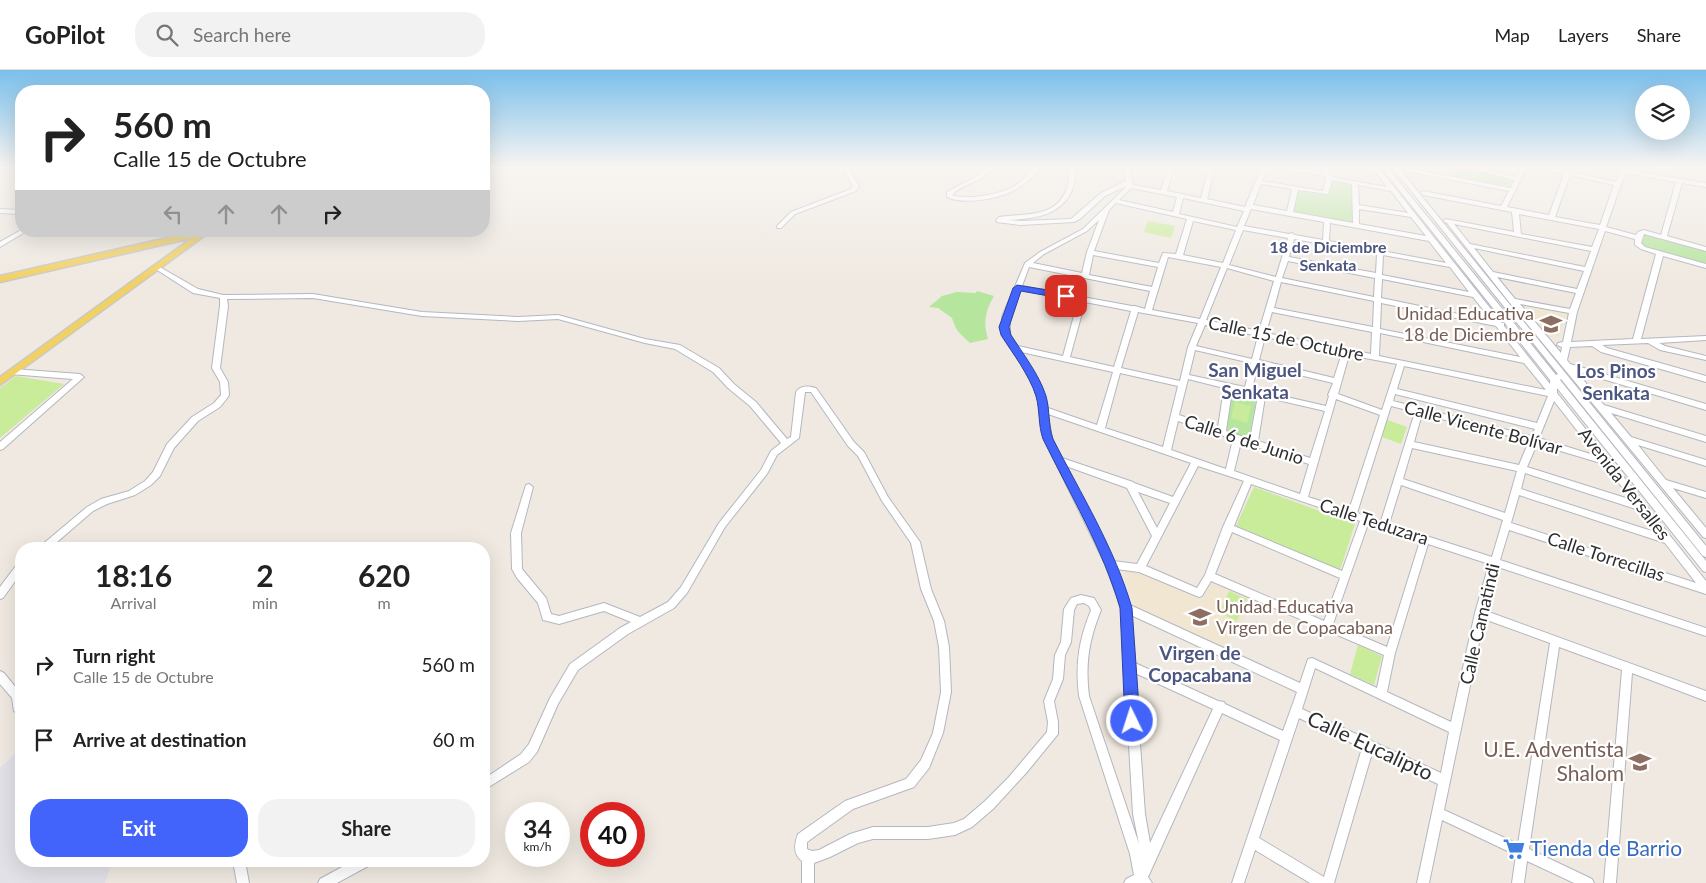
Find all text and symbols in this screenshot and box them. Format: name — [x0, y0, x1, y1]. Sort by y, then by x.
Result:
search box — [135, 12, 485, 57]
text: GoPilot — [25, 20, 105, 49]
icon: search — [153, 21, 181, 49]
text: Search here — [193, 23, 291, 46]
text: Map — [1494, 24, 1530, 46]
text: Layers — [1558, 24, 1609, 46]
text: Share — [1637, 24, 1681, 46]
map controls — [1635, 85, 1690, 140]
button: layers — [1635, 85, 1690, 140]
text: 560 m — [113, 103, 212, 145]
icon: right — [30, 105, 95, 170]
text: Calle 15 de Octubre — [113, 145, 307, 172]
icon: left — [159, 200, 187, 228]
icon: ahead — [212, 200, 240, 228]
icon: ahead — [265, 200, 293, 228]
icon: right — [318, 200, 346, 228]
district label: 18 de Diciembre Senkata — [1269, 237, 1387, 274]
pin — [1045, 275, 1087, 317]
icon: arrive — [1052, 282, 1080, 310]
place label: Unidad Educativa 18 de Diciembre — [1396, 302, 1534, 345]
street label: Calle 15 de Octubre — [1206, 311, 1366, 365]
school or university icon: Unidad Educativa 18 de Diciembre — [1538, 311, 1564, 337]
district label: San Miguel Senkata — [1208, 358, 1302, 403]
district label: Los Pinos Senkata — [1576, 359, 1656, 404]
street label: Calle Vicente Bolívar — [1402, 395, 1565, 459]
street label: Calle 6 de Junio — [1182, 409, 1307, 469]
street label: Avenida Versalles — [1574, 423, 1676, 544]
street label: Calle Teduzara — [1317, 493, 1432, 549]
street label: Calle Torrecillas — [1545, 527, 1668, 585]
text: 18:16 — [95, 557, 172, 593]
text: 2 — [256, 557, 274, 593]
text: 620 — [358, 557, 410, 593]
street label: Calle Camatindi — [1454, 561, 1504, 687]
text: Arrival — [110, 593, 157, 612]
text: min — [252, 593, 278, 612]
text: m — [377, 593, 391, 612]
place label: Unidad Educativa Virgen de Copacabana — [1216, 595, 1393, 638]
school or university icon: Unidad Educativa Virgen de Copacabana — [1187, 604, 1213, 630]
district label: Virgen de Copacabana — [1148, 641, 1252, 686]
text: Turn right — [73, 644, 155, 667]
icon: right — [30, 651, 58, 679]
text: 560 m — [421, 653, 475, 676]
text: Calle 15 de Octubre — [73, 667, 214, 686]
position arrow — [1105, 694, 1157, 746]
street label: Calle Eucalipto — [1304, 705, 1437, 785]
icon: arrive — [30, 726, 58, 754]
text: Arrive at destination — [73, 728, 246, 751]
text: 60 m — [432, 728, 475, 751]
place label: U.E. Adventista Shalom — [1483, 736, 1624, 785]
school or university icon: U.E. Adventista Shalom — [1627, 749, 1653, 775]
button: Exit — [30, 799, 248, 857]
button: Share — [258, 799, 475, 857]
speed limit sign: 40 — [580, 802, 645, 867]
text: 34 — [523, 813, 552, 843]
place label: Tienda de Barrio — [1530, 835, 1682, 860]
supermarket icon: Tienda de Barrio — [1501, 836, 1527, 862]
text: km/h — [523, 839, 552, 854]

